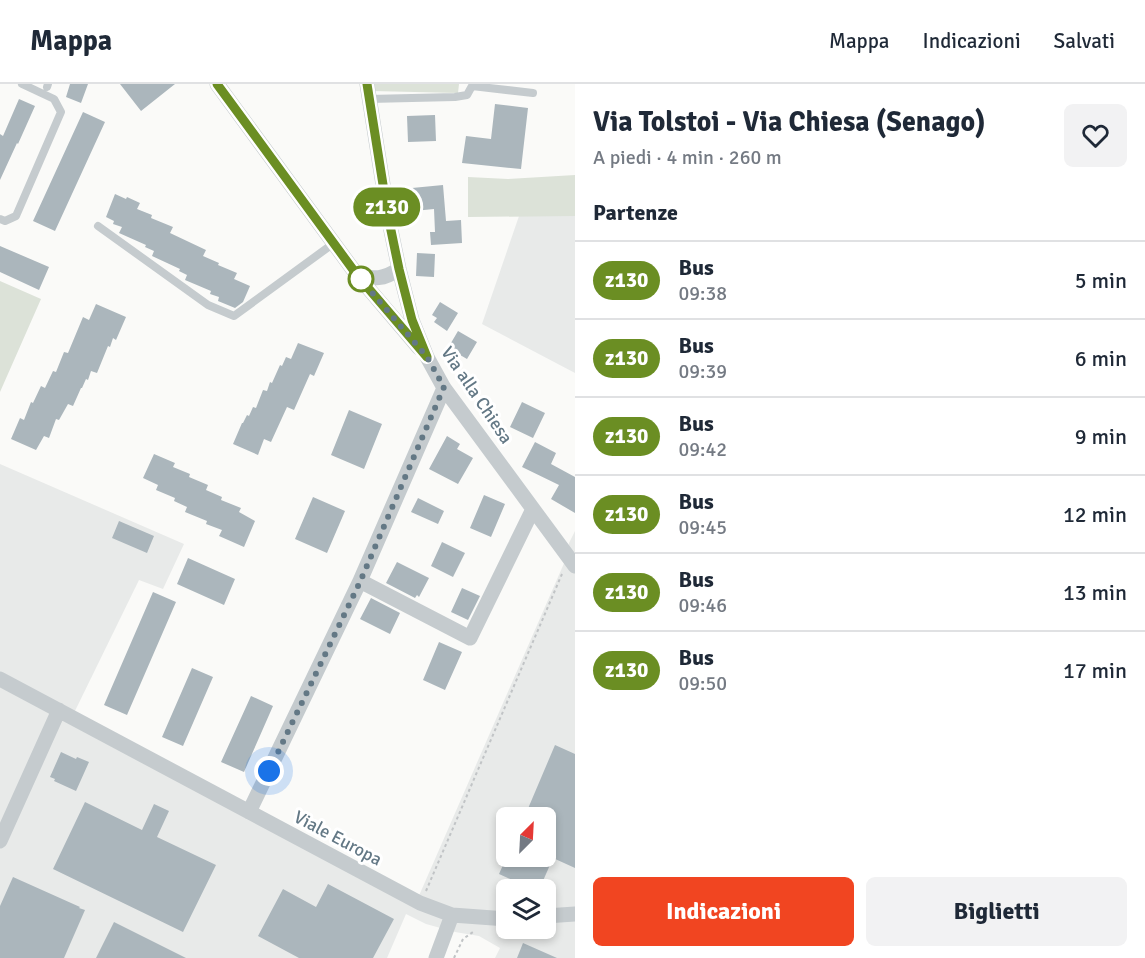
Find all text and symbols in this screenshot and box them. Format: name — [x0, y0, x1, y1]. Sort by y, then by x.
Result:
text: Mappa — [30, 24, 112, 58]
text: Mappa — [829, 28, 890, 54]
text: Indicazioni — [923, 28, 1021, 54]
text: Salvati — [1054, 28, 1115, 54]
button: heart — [1064, 104, 1127, 167]
text: Via Tolstoi - Via Chiesa (Senago) — [593, 105, 986, 139]
text: A piedi · 4 min · 260 m — [593, 145, 782, 170]
line badge: z130 — [345, 188, 429, 226]
text: z130 — [365, 194, 409, 220]
text: Partenze — [593, 199, 678, 226]
text: Bus — [678, 254, 714, 281]
unlabelled marker — [348, 266, 374, 292]
text: z130 — [605, 267, 648, 293]
text: 5 min — [1075, 267, 1127, 294]
text: 09:38 — [678, 281, 727, 306]
text: Bus — [678, 332, 714, 359]
street label: Via alla Chiesa — [436, 342, 518, 448]
text: z130 — [605, 345, 648, 371]
text: 6 min — [1075, 345, 1127, 372]
text: 09:39 — [678, 359, 727, 384]
text: Bus — [678, 410, 714, 437]
text: z130 — [605, 423, 648, 449]
text: 9 min — [1075, 423, 1127, 450]
text: 09:42 — [678, 437, 727, 462]
text: Bus — [678, 488, 714, 515]
text: z130 — [605, 501, 648, 527]
text: 12 min — [1063, 501, 1127, 528]
text: 09:45 — [678, 515, 727, 540]
text: Bus — [678, 566, 714, 593]
text: z130 — [605, 579, 648, 605]
text: 13 min — [1063, 579, 1127, 606]
text: 09:46 — [678, 593, 727, 618]
text: Bus — [678, 644, 714, 671]
text: z130 — [605, 657, 648, 683]
text: 17 min — [1063, 657, 1127, 684]
text: 09:50 — [678, 671, 727, 696]
your location — [254, 756, 284, 786]
street label: Viale Europa — [290, 806, 386, 870]
north arrow — [496, 807, 556, 867]
map controls — [496, 807, 556, 939]
button: Indicazioni — [593, 877, 854, 946]
button: Biglietti — [866, 877, 1127, 946]
button: layers — [496, 879, 556, 939]

